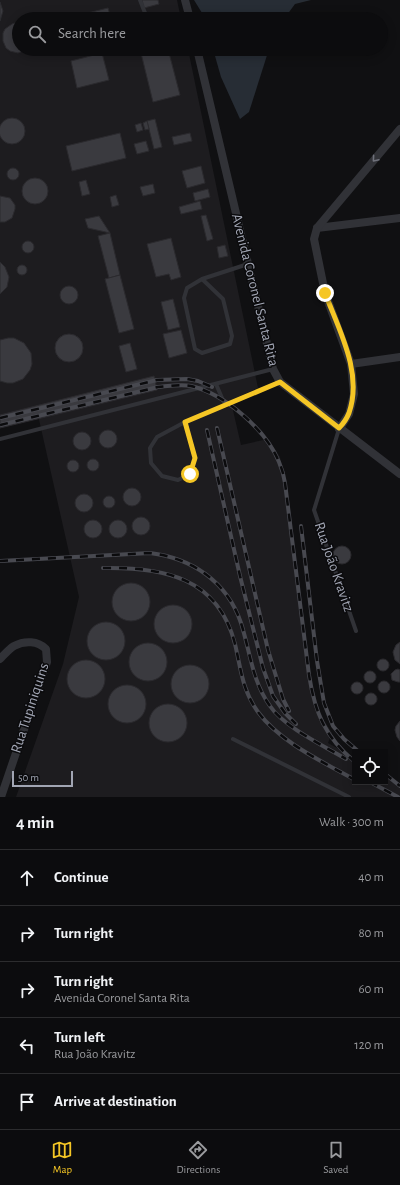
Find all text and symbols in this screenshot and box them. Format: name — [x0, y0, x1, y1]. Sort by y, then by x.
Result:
search box — [12, 12, 388, 56]
icon: search — [26, 23, 48, 45]
text: Search here — [58, 26, 126, 41]
one-way arrow — [372, 154, 379, 162]
street label: Avenida Coronel Santa Rita — [229, 212, 281, 368]
route end — [316, 284, 334, 302]
route start — [181, 465, 199, 483]
street label: Rua João Kravitz — [312, 520, 356, 614]
street label: Rua Tupiniquins — [8, 661, 52, 755]
map controls — [352, 749, 388, 785]
button: locate — [352, 749, 388, 785]
scale bar — [12, 769, 73, 788]
text: 50 m — [18, 772, 39, 783]
text: 4 min — [16, 814, 54, 831]
text: Walk · 300 m — [319, 816, 384, 829]
icon: ahead — [16, 867, 38, 889]
text: Continue — [54, 870, 109, 885]
text: 40 m — [358, 871, 384, 884]
icon: right — [16, 923, 38, 945]
text: Turn right — [54, 926, 113, 941]
text: 80 m — [358, 927, 384, 940]
text: Turn right — [54, 974, 113, 989]
icon: right — [16, 979, 38, 1001]
text: 60 m — [358, 983, 384, 996]
text: Avenida Coronel Santa Rita — [54, 992, 190, 1005]
text: Turn left — [54, 1030, 105, 1045]
icon: left — [16, 1035, 38, 1057]
text: 120 m — [354, 1039, 384, 1052]
text: Rua João Kravitz — [54, 1048, 135, 1061]
icon: arrive — [16, 1091, 38, 1113]
text: Arrive at destination — [54, 1094, 177, 1109]
tab: Map — [51, 1139, 73, 1176]
tab: Directions — [176, 1139, 220, 1176]
tab: Saved — [323, 1139, 348, 1176]

